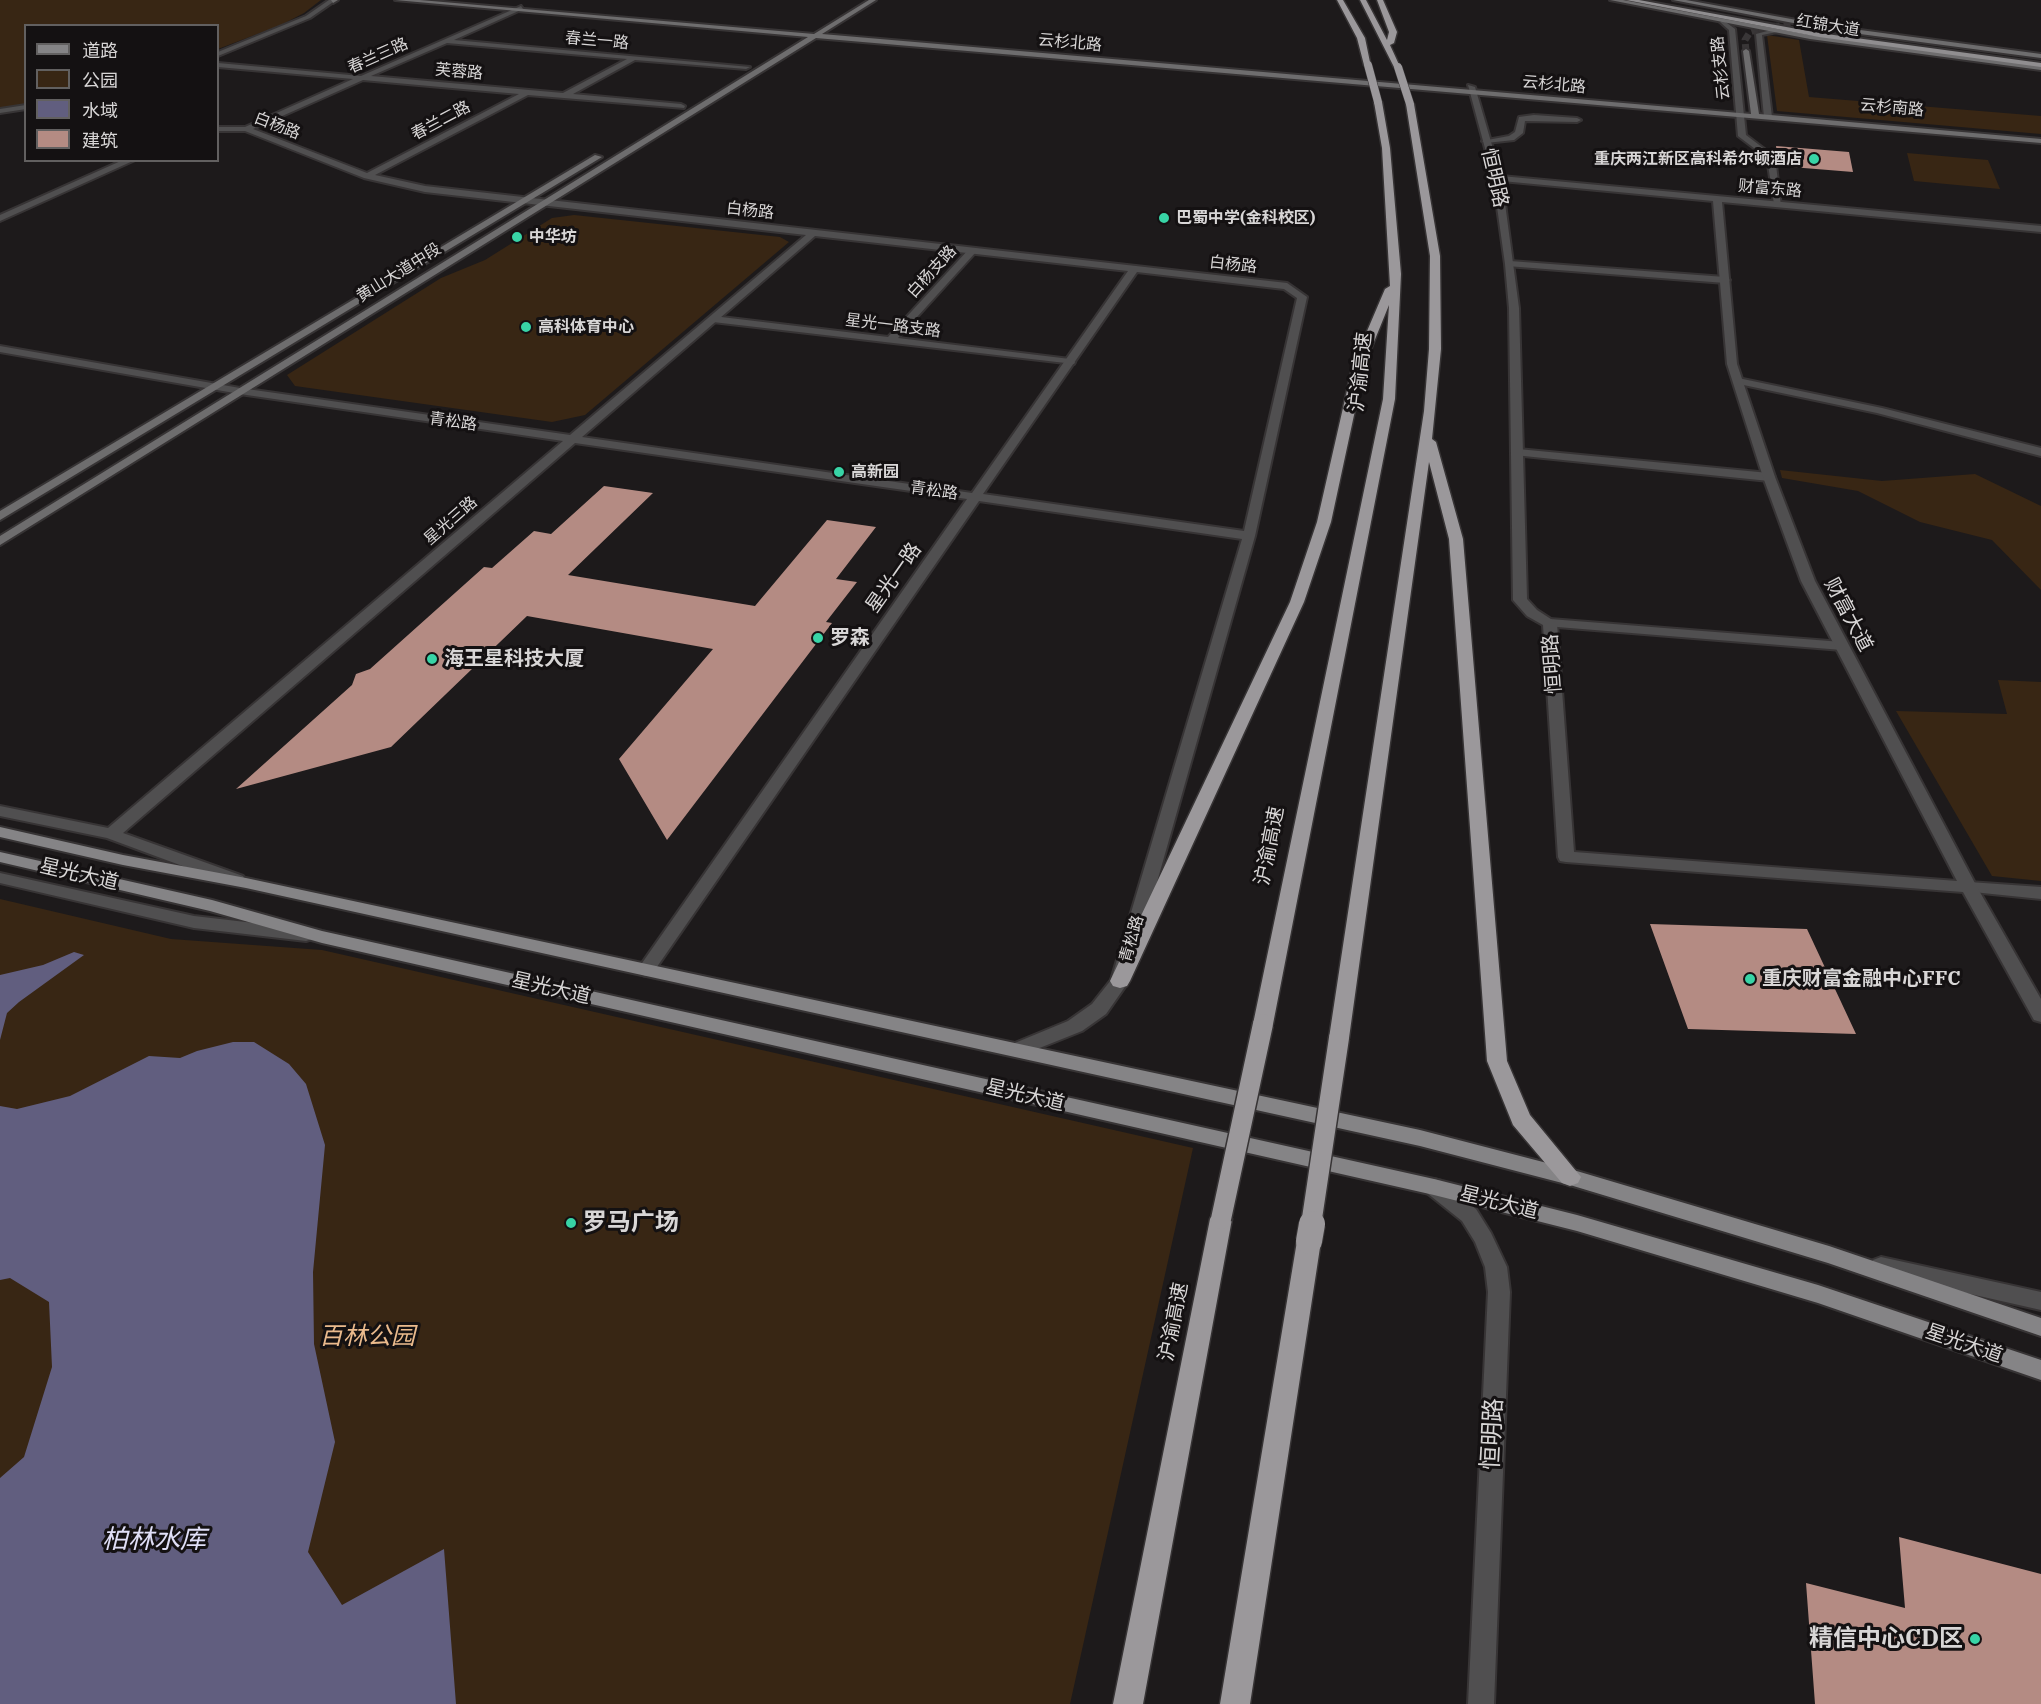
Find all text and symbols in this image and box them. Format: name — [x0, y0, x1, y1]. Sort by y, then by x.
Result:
street label: 红锦大道 — [1795, 12, 1861, 40]
legend — [24, 24, 219, 162]
street label: 春兰一路 — [564, 29, 630, 53]
street label: 云杉北路 — [1037, 31, 1103, 55]
street label: 春兰三路 — [345, 34, 411, 78]
street label: 云杉支路 — [1708, 35, 1734, 101]
text: 道路 — [82, 39, 118, 62]
street label: 芙蓉路 — [434, 60, 484, 84]
text: 公园 — [82, 69, 118, 92]
street label: 云杉北路 — [1521, 73, 1587, 97]
street label: 云杉南路 — [1859, 96, 1925, 120]
street label: 春兰二路 — [408, 98, 474, 144]
text: 水域 — [82, 99, 118, 122]
street label: 白杨路 — [251, 108, 303, 144]
text: 建筑 — [82, 129, 118, 152]
street label: 恒明路 — [1476, 146, 1512, 210]
place label: 重庆两江新区高科希尔顿酒店 — [1594, 149, 1802, 169]
marker: 重庆两江新区高科希尔顿酒店 — [1807, 152, 1821, 166]
street label: 财富东路 — [1737, 177, 1803, 201]
street label: 白杨路 — [725, 199, 775, 223]
place label: 巴蜀中学(金科校区) — [1176, 208, 1315, 228]
marker: 巴蜀中学(金科校区) — [1157, 211, 1171, 225]
place label: 中华坊 — [529, 227, 577, 247]
marker: 中华坊 — [510, 230, 524, 244]
street label: 黄山大道中段 — [353, 239, 445, 307]
street label: 白杨支路 — [903, 242, 961, 302]
street label: 白杨路 — [1208, 253, 1258, 277]
street label: 星光一路支路 — [844, 311, 942, 341]
place label: 高科体育中心 — [538, 317, 634, 337]
marker: 高科体育中心 — [519, 320, 533, 334]
street label: 沪渝高速 — [1345, 331, 1377, 413]
street label: 青松路 — [428, 409, 478, 435]
place label: 高新园 — [851, 462, 899, 482]
marker: 高新园 — [832, 465, 846, 479]
street label: 青松路 — [909, 478, 959, 504]
street label: 星光三路 — [421, 493, 481, 549]
street label: 星光一路 — [861, 538, 927, 618]
street label: 财富大道 — [1819, 574, 1877, 656]
place label: 罗森 — [830, 626, 870, 650]
marker: 罗森 — [811, 631, 825, 645]
street label: 恒明路 — [1539, 633, 1567, 695]
place label: 海王星科技大厦 — [444, 647, 584, 671]
marker: 海王星科技大厦 — [425, 652, 439, 666]
street label: 沪渝高速 — [1251, 804, 1289, 888]
street label: 星光大道 — [37, 854, 121, 896]
street label: 青松路 — [1116, 913, 1148, 965]
place label: 重庆财富金融中心FFC — [1762, 967, 1961, 991]
street label: 星光大道 — [509, 968, 593, 1010]
marker: 重庆财富金融中心FFC — [1743, 972, 1757, 986]
street label: 星光大道 — [983, 1075, 1067, 1117]
street label: 星光大道 — [1457, 1182, 1541, 1224]
place label: 罗马广场 — [583, 1209, 679, 1237]
marker: 罗马广场 — [564, 1216, 578, 1230]
street label: 沪渝高速 — [1155, 1280, 1193, 1364]
street label: 星光大道 — [1922, 1320, 2006, 1368]
park label: 百林公园 — [319, 1323, 415, 1351]
street label: 恒明路 — [1477, 1397, 1509, 1471]
water label: 柏林水库 — [102, 1524, 206, 1556]
place label: 精信中心CD区 — [1809, 1625, 1963, 1653]
marker: 精信中心CD区 — [1968, 1632, 1982, 1646]

